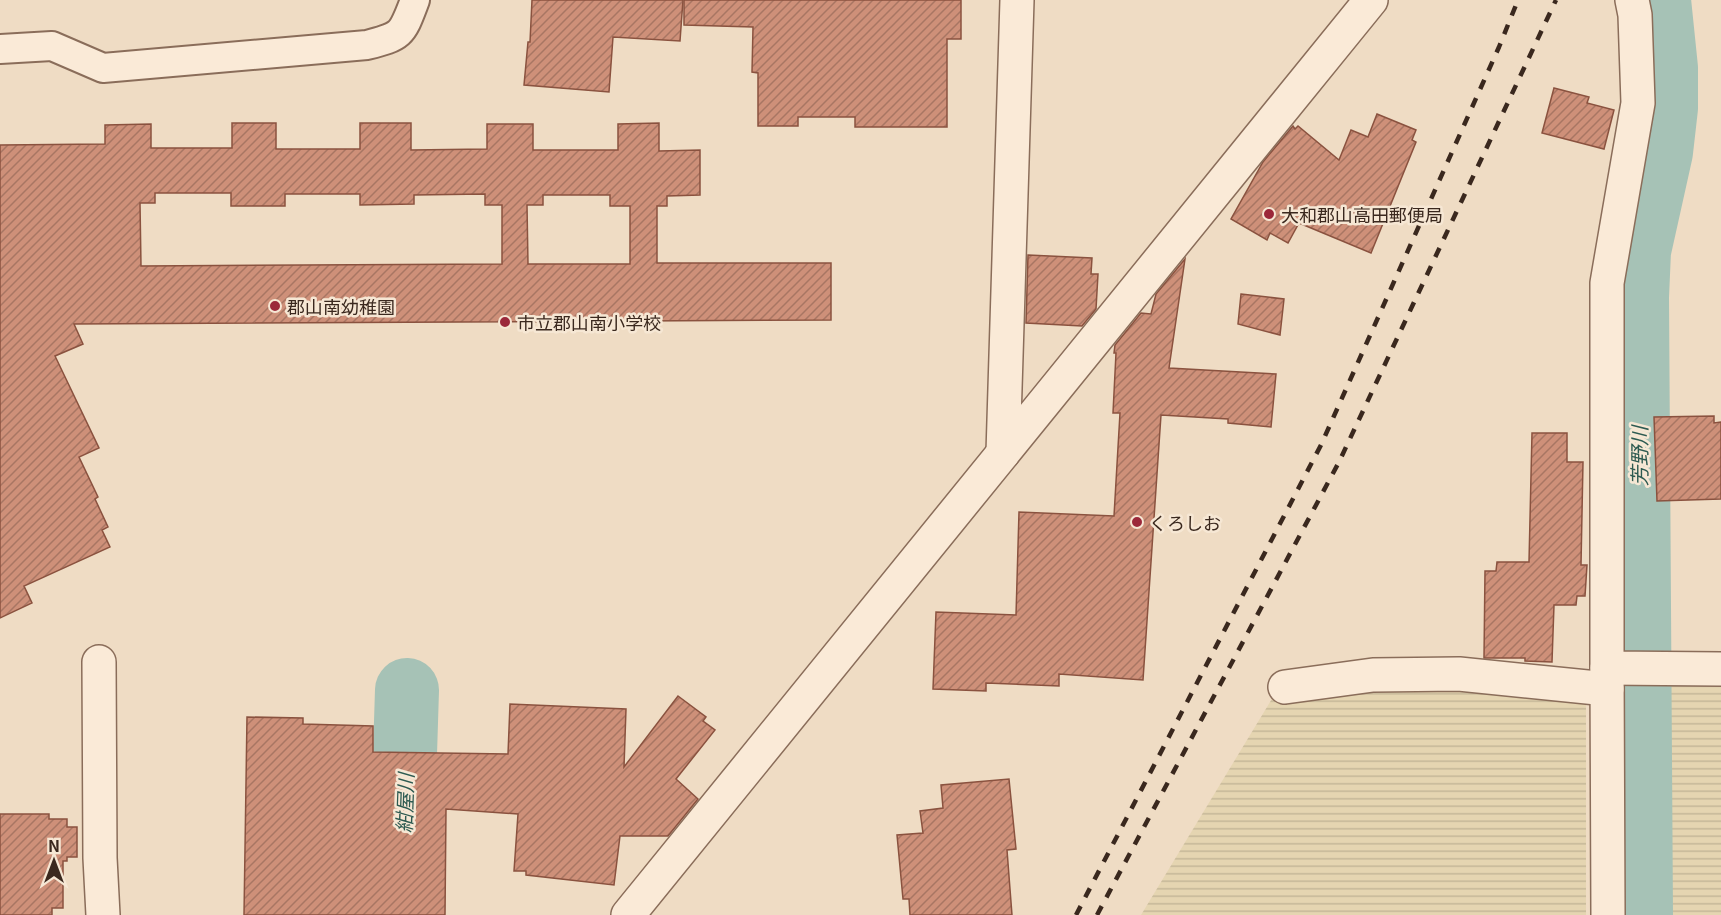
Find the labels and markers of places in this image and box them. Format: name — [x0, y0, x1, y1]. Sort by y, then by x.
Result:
place label: 大和郡山高田郵便局 — [1281, 201, 1443, 227]
marker: 大和郡山高田郵便局 — [1262, 207, 1276, 221]
place label: 郡山南幼稚園 — [287, 293, 395, 319]
marker: 郡山南幼稚園 — [268, 299, 282, 313]
place label: 市立郡山南小学校 — [517, 309, 661, 335]
marker: 市立郡山南小学校 — [498, 315, 512, 329]
place label: くろしお — [1149, 509, 1221, 535]
marker: くろしお — [1130, 515, 1144, 529]

